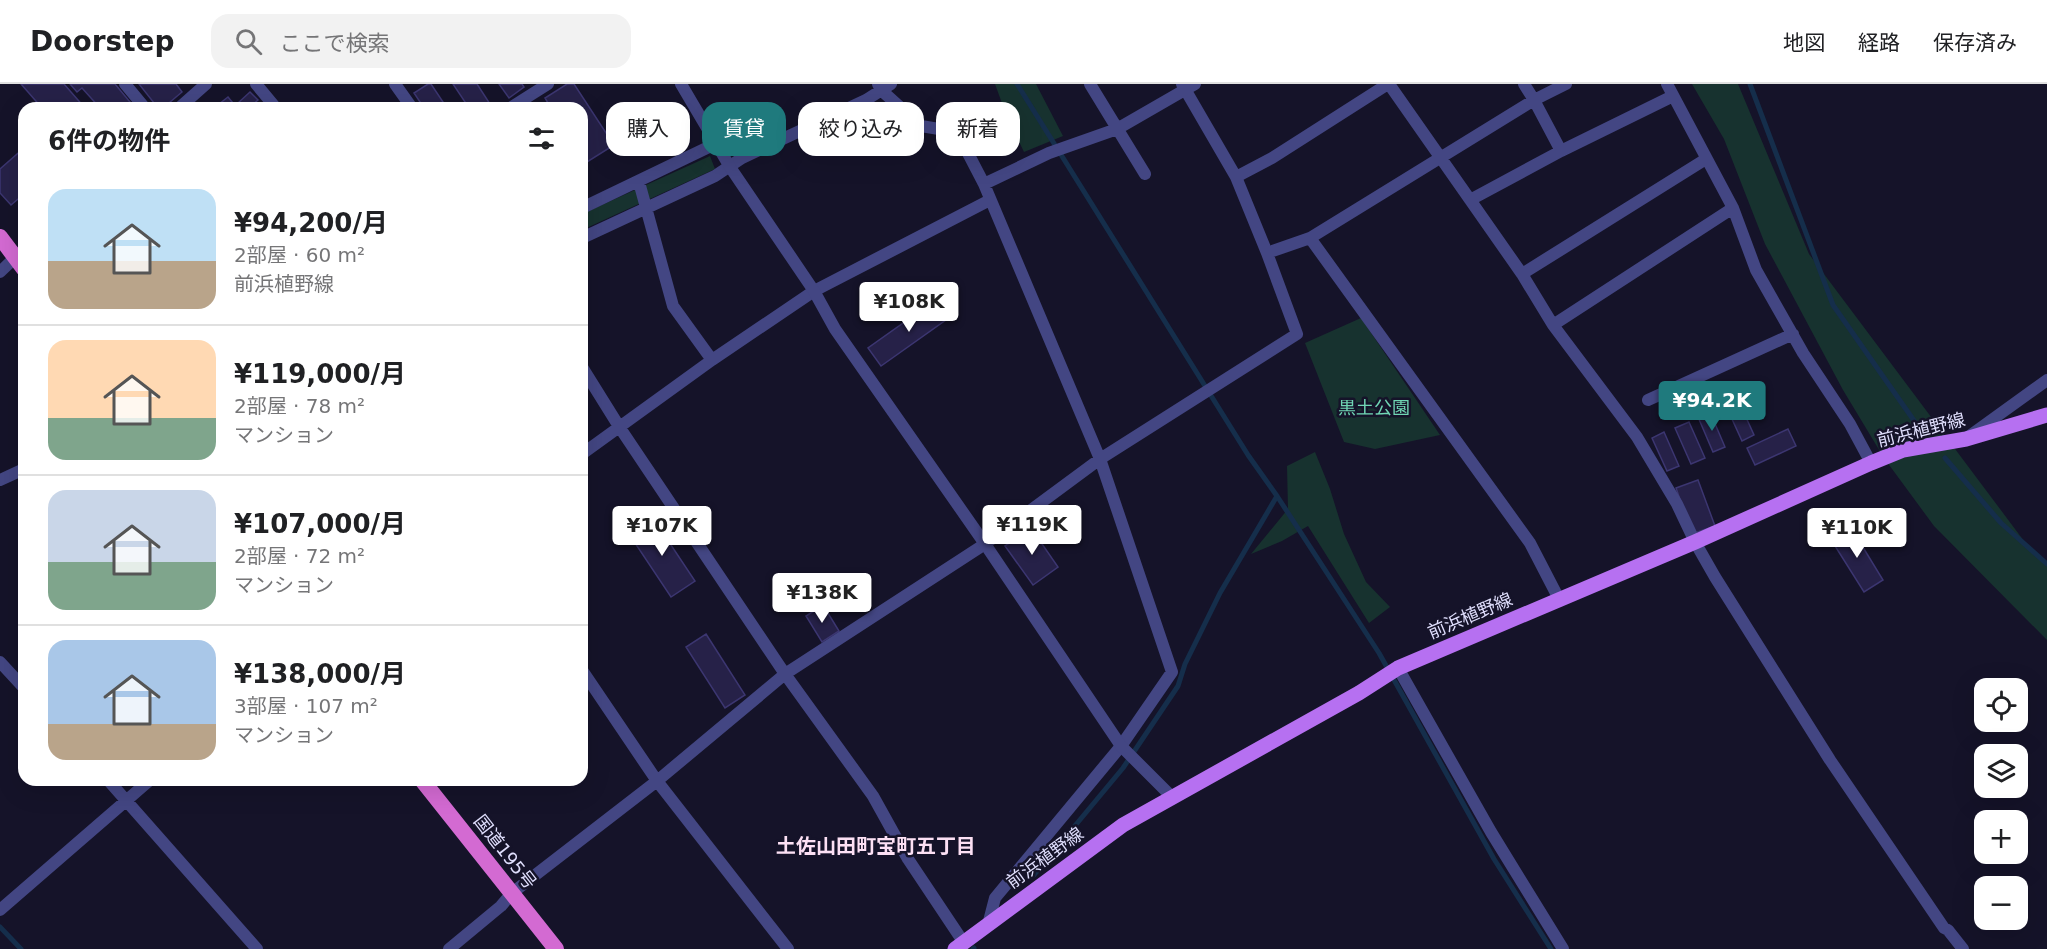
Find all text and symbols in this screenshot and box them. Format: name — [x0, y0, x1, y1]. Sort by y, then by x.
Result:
search box — [211, 14, 631, 68]
text: Doorstep — [30, 25, 175, 58]
icon: search — [232, 25, 265, 58]
text: ここで検索 — [280, 31, 390, 56]
text: 地図 — [1783, 31, 1825, 55]
text: 経路 — [1858, 31, 1900, 55]
text: 保存済み — [1933, 31, 2017, 55]
chip: 購入 — [606, 102, 690, 156]
chip: 賃貸 — [702, 102, 786, 156]
chip: 絞り込み — [798, 102, 924, 156]
chip: 新着 — [936, 102, 1020, 156]
icon: filters — [525, 122, 558, 155]
text: 6件の物件 — [48, 126, 170, 156]
text: ¥94,200/月 — [234, 208, 388, 238]
icon: home — [96, 213, 168, 285]
text: 2部屋 · 60 m² — [234, 243, 365, 267]
text: 前浜植野線 — [234, 272, 334, 296]
pin: ¥108K — [867, 282, 951, 333]
text: ¥108K — [873, 289, 945, 313]
text: ¥119,000/月 — [234, 359, 406, 389]
icon: home — [96, 364, 168, 436]
pin: ¥94.2K — [1663, 381, 1761, 432]
text: ¥94.2K — [1673, 388, 1751, 412]
text: 2部屋 · 78 m² — [234, 394, 365, 418]
park label: 黒土公園 — [1338, 397, 1410, 418]
street label: 前浜植野線 — [1875, 408, 1967, 451]
text: マンション — [234, 423, 334, 447]
pin: ¥119K — [990, 505, 1074, 556]
pin: ¥107K — [620, 506, 704, 557]
pin: ¥110K — [1815, 508, 1899, 559]
text: ¥107,000/月 — [234, 509, 406, 539]
text: ¥119K — [996, 512, 1068, 536]
text: ¥107K — [626, 513, 698, 537]
icon: home — [96, 514, 168, 586]
text: ¥110K — [1821, 515, 1893, 539]
text: 2部屋 · 72 m² — [234, 544, 365, 568]
text: マンション — [234, 573, 334, 597]
pin: ¥138K — [780, 573, 864, 624]
text: ¥138K — [786, 580, 858, 604]
street label: 前浜植野線 — [1424, 588, 1515, 643]
text: ¥138,000/月 — [234, 659, 406, 689]
icon: home — [96, 664, 168, 736]
map controls — [1974, 678, 2028, 930]
button: locate — [1974, 678, 2028, 732]
text: 3部屋 · 107 m² — [234, 694, 378, 718]
text: マンション — [234, 723, 334, 747]
button: layers — [1974, 744, 2028, 798]
street label: 国道195号 — [470, 810, 541, 893]
button: + — [1974, 810, 2028, 864]
street label: 前浜植野線 — [1002, 823, 1087, 893]
district label: 土佐山田町宝町五丁目 — [776, 834, 976, 858]
button: − — [1974, 876, 2028, 930]

